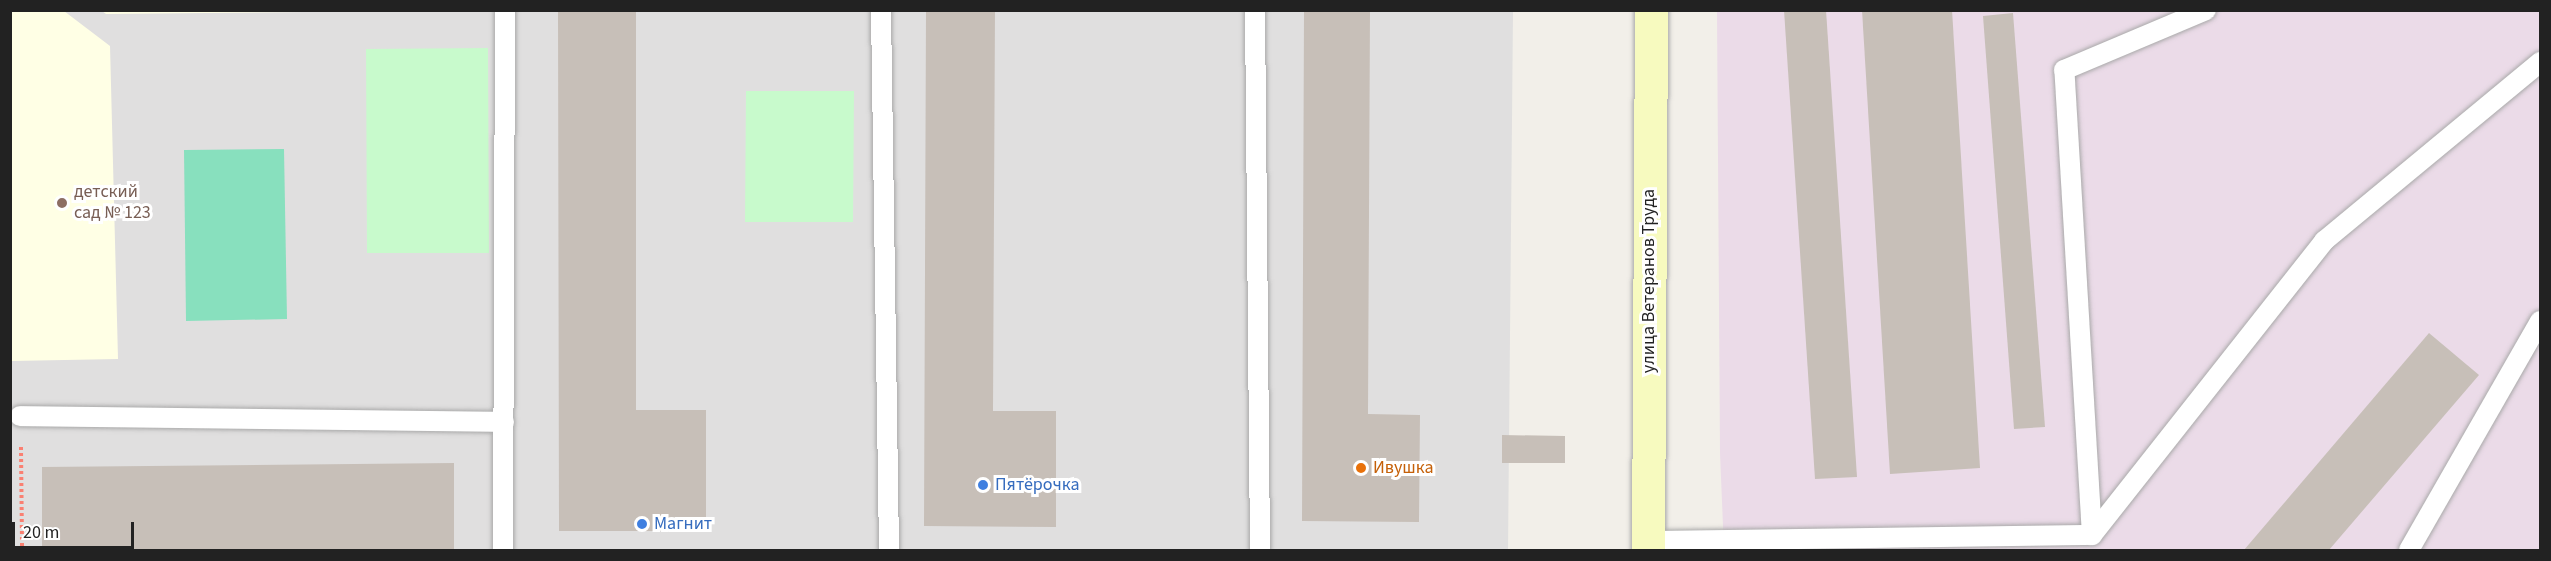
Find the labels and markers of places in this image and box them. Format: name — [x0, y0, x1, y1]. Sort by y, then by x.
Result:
place label: детский сад № 123 — [74, 182, 151, 224]
marker: детский сад № 123 — [55, 196, 69, 210]
place label: Ивушка — [1373, 457, 1434, 479]
marker: Ивушка — [1354, 461, 1368, 475]
place label: Пятёрочка — [995, 474, 1080, 496]
marker: Пятёрочка — [976, 478, 990, 492]
place label: Магнит — [654, 513, 712, 535]
marker: Магнит — [635, 517, 649, 531]

